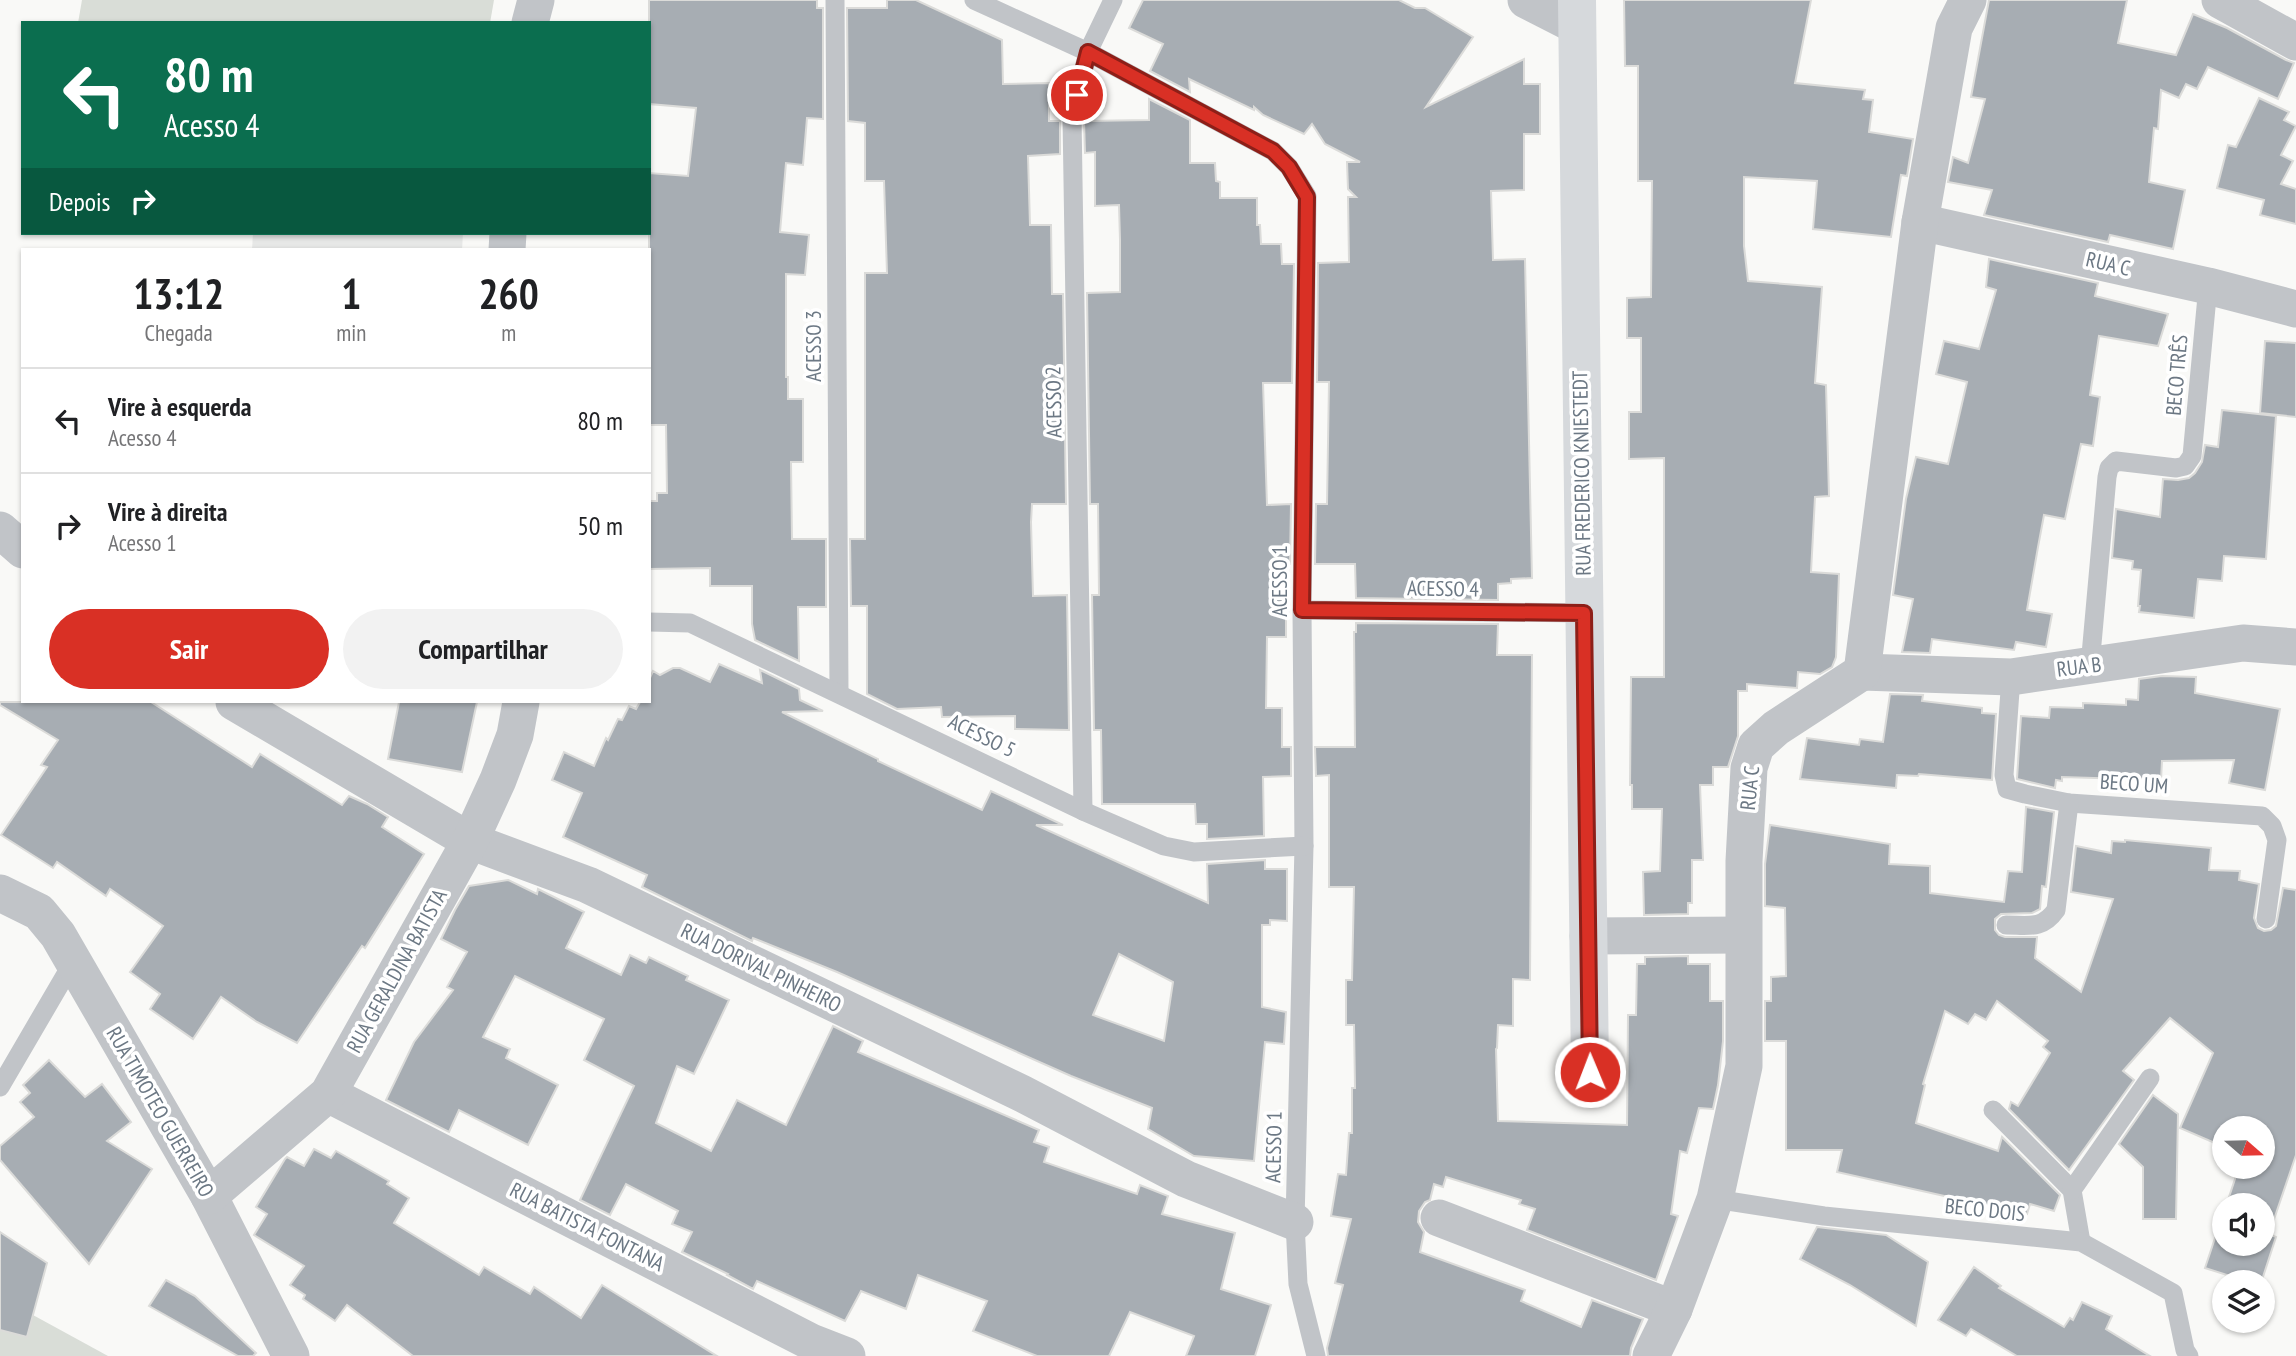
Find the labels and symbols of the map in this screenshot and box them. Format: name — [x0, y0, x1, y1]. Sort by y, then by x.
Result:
pin — [1047, 65, 1107, 125]
street label: RUA C — [2083, 245, 2133, 282]
street label: ACESSO 3 — [800, 310, 827, 382]
street label: BECO TRÊS — [2160, 333, 2193, 416]
street label: ACESSO 2 — [1039, 366, 1068, 438]
street label: RUA FREDERICO KNIESTEDT — [1566, 370, 1597, 576]
street label: ACESSO 1 — [1266, 545, 1293, 617]
street label: ACESSO 4 — [1407, 574, 1480, 603]
street label: RUA B — [2055, 650, 2103, 683]
street label: ACESSO 5 — [944, 708, 1020, 763]
street label: RUA C — [1734, 764, 1765, 811]
street label: BECO UM — [2099, 768, 2169, 799]
street label: RUA GERALDINA BATISTA — [340, 884, 453, 1057]
street label: RUA DORIVAL PINHEIRO — [676, 917, 846, 1018]
street label: RUA TIMOTEO GUERREIRO — [101, 1022, 220, 1202]
position arrow — [1553, 1035, 1627, 1109]
street label: ACESSO 1 — [1259, 1111, 1288, 1183]
north arrow — [2212, 1116, 2275, 1180]
street label: RUA BATISTA FONTANA — [506, 1176, 669, 1277]
street label: BECO DOIS — [1944, 1192, 2026, 1227]

